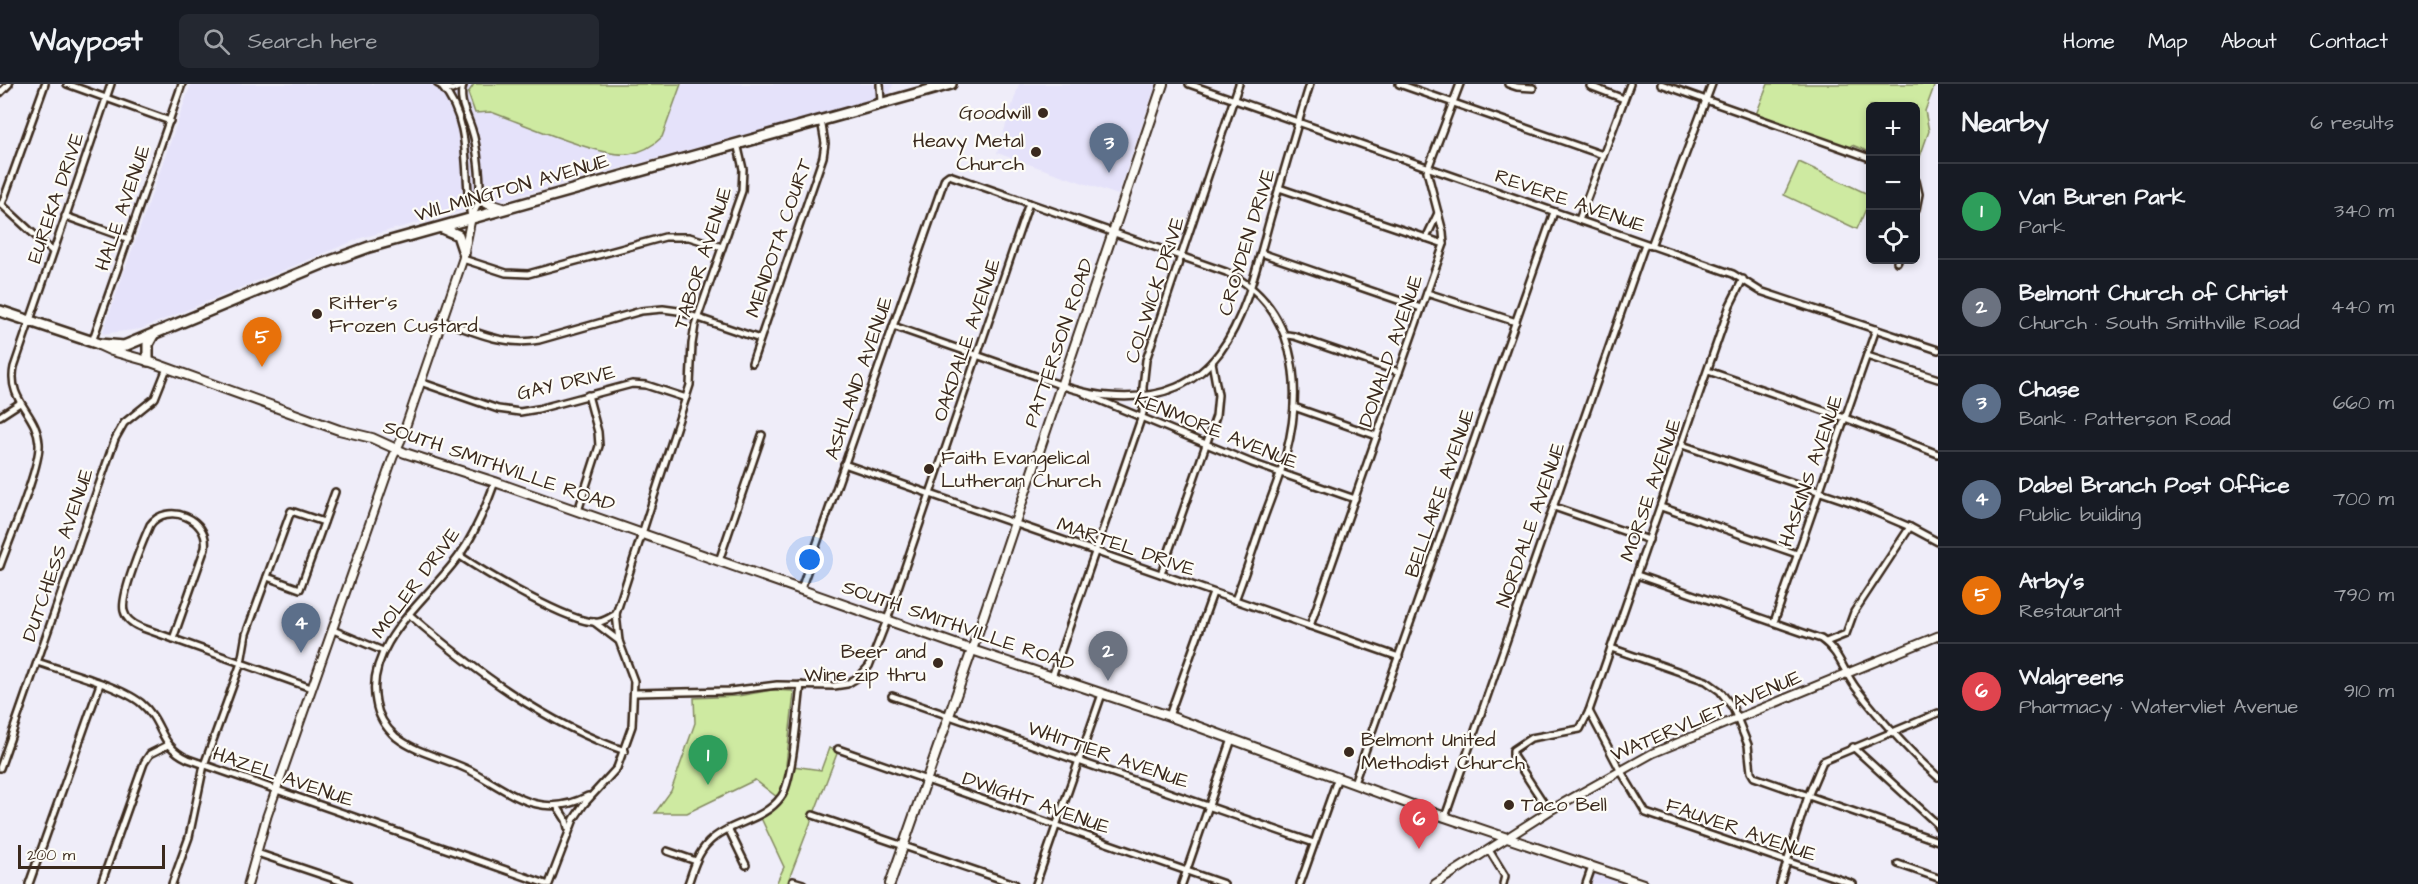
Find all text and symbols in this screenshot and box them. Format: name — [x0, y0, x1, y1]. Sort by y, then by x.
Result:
search box — [179, 14, 599, 68]
text: Waypost — [30, 22, 143, 61]
icon: search — [200, 25, 233, 58]
text: Search here — [248, 26, 378, 57]
text: Home — [2063, 27, 2115, 56]
text: Map — [2148, 27, 2188, 56]
text: About — [2221, 27, 2277, 56]
text: Contact — [2310, 27, 2388, 56]
place label: Goodwill — [959, 99, 1031, 127]
map controls — [1866, 102, 1920, 264]
button: + — [1866, 102, 1920, 156]
text: Nearby — [1962, 105, 2049, 141]
marker: Goodwill — [1036, 106, 1050, 120]
text: 6 results — [2310, 109, 2394, 137]
pin: 3 — [1090, 124, 1128, 173]
place label: Heavy Metal Church — [913, 127, 1024, 178]
street label: EUREKA DRIVE — [21, 129, 92, 267]
street label: HALE AVENUE — [88, 141, 158, 275]
marker: Heavy Metal Church — [1029, 145, 1043, 159]
street label: WILMINGTON AVENUE — [412, 147, 613, 229]
street label: MENDOTA COURT — [739, 154, 819, 321]
button: − — [1866, 156, 1920, 210]
street label: REVERE AVENUE — [1491, 162, 1649, 240]
street label: CROYDEN DRIVE — [1211, 165, 1283, 319]
text: Van Buren Park — [2019, 182, 2185, 213]
street label: TABOR AVENUE — [667, 183, 739, 333]
text: 1 — [1980, 197, 1983, 225]
text: 340 m — [2334, 197, 2394, 225]
button: locate — [1866, 210, 1920, 264]
street label: COLWICK DRIVE — [1118, 213, 1192, 367]
text: Park — [2019, 213, 2065, 241]
street label: OAKDALE AVENUE — [926, 255, 1008, 425]
street label: PATTERSON ROAD — [1017, 255, 1101, 431]
street label: DONALD AVENUE — [1352, 271, 1430, 431]
text: Belmont Church of Christ — [2019, 278, 2288, 309]
place label: Ritter’s Frozen Custard — [329, 289, 478, 340]
street label: ASHLAND AVENUE — [818, 293, 900, 463]
text: 2 — [1976, 293, 1987, 321]
text: 440 m — [2331, 293, 2394, 321]
marker: Ritter’s Frozen Custard — [310, 307, 324, 321]
text: Church · South Smithville Road — [2019, 309, 2300, 337]
pin: 5 — [242, 318, 282, 367]
street label: GAY DRIVE — [514, 358, 618, 408]
text: Chase — [2019, 374, 2080, 405]
street label: KENMORE AVENUE — [1130, 386, 1302, 477]
text: 3 — [1976, 389, 1987, 417]
text: 660 m — [2333, 389, 2394, 417]
street label: HASKINS AVENUE — [1772, 391, 1850, 551]
street label: BELLAIRE AVENUE — [1398, 405, 1482, 581]
text: Bank · Patterson Road — [2019, 405, 2231, 433]
street label: SOUTH SMITHVILLE ROAD — [379, 413, 619, 519]
street label: MORSE AVENUE — [1613, 415, 1689, 565]
street label: NORDALE AVENUE — [1490, 439, 1572, 611]
place label: Faith Evangelical Lutheran Church — [941, 444, 1101, 495]
marker: Faith Evangelical Lutheran Church — [922, 462, 936, 476]
street label: DUTCHESS AVENUE — [15, 465, 101, 645]
text: Dabel Branch Post Office — [2019, 470, 2290, 501]
text: 4 — [1975, 485, 1988, 513]
text: 700 m — [2333, 485, 2394, 513]
text: Public building — [2019, 501, 2141, 529]
street label: MARTEL DRIVE — [1053, 510, 1199, 584]
street label: MOLER DRIVE — [365, 522, 467, 644]
your location — [795, 545, 824, 574]
text: Arby's — [2019, 566, 2084, 597]
street label: SOUTH SMITHVILLE ROAD — [838, 573, 1078, 679]
text: 5 — [1974, 581, 1989, 609]
text: 790 m — [2334, 581, 2394, 609]
text: Restaurant — [2019, 597, 2122, 625]
pin: 4 — [282, 604, 320, 653]
pin: 2 — [1088, 632, 1128, 681]
place label: Beer and Wine zip thru — [804, 638, 926, 689]
marker: Beer and Wine zip thru — [931, 656, 945, 670]
text: Walgreens — [2019, 662, 2124, 693]
street label: WATERVLIET AVENUE — [1606, 663, 1806, 769]
text: 6 — [1975, 677, 1988, 705]
text: 910 m — [2344, 677, 2394, 705]
text: Pharmacy · Watervliet Avenue — [2019, 693, 2298, 721]
street label: WHITTIER AVENUE — [1024, 714, 1193, 796]
place label: Belmont United Methodist Church — [1361, 726, 1525, 777]
pin: 1 — [688, 736, 728, 785]
street label: HAZEL AVENUE — [209, 740, 357, 814]
marker: Belmont United Methodist Church — [1342, 745, 1356, 759]
street label: DWIGHT AVENUE — [959, 765, 1114, 841]
place label: Taco Bell — [1521, 791, 1607, 819]
street label: FAUVER AVENUE — [1662, 791, 1820, 869]
marker: Taco Bell — [1502, 798, 1516, 812]
pin: 6 — [1400, 800, 1438, 849]
scale bar — [18, 842, 165, 870]
text: 200 m — [27, 844, 75, 866]

